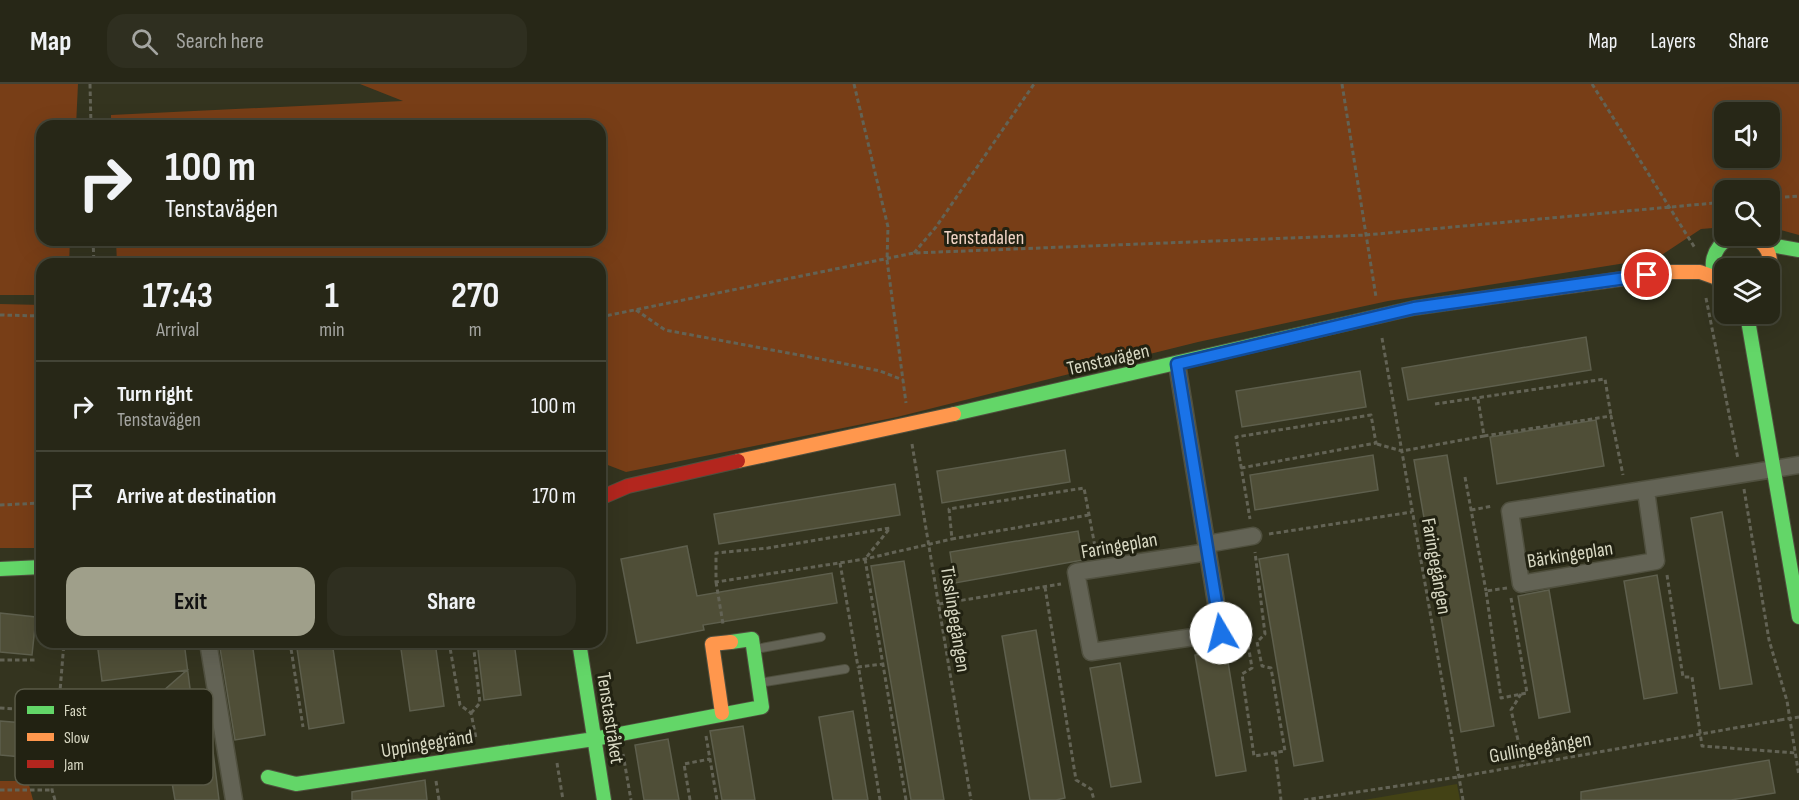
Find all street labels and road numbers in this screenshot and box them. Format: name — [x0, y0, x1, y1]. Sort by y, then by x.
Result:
street label: Tenstavägen — [1065, 339, 1152, 381]
street label: Faringegången — [1416, 516, 1456, 616]
street label: Faringeplan — [1079, 527, 1159, 565]
street label: Bärkingeplan — [1526, 536, 1615, 574]
street label: Tisslingegången — [935, 565, 975, 674]
street label: Tenstastråket — [591, 671, 629, 766]
street label: Uppingegränd — [380, 725, 475, 763]
street label: Gullingegången — [1487, 727, 1593, 769]

